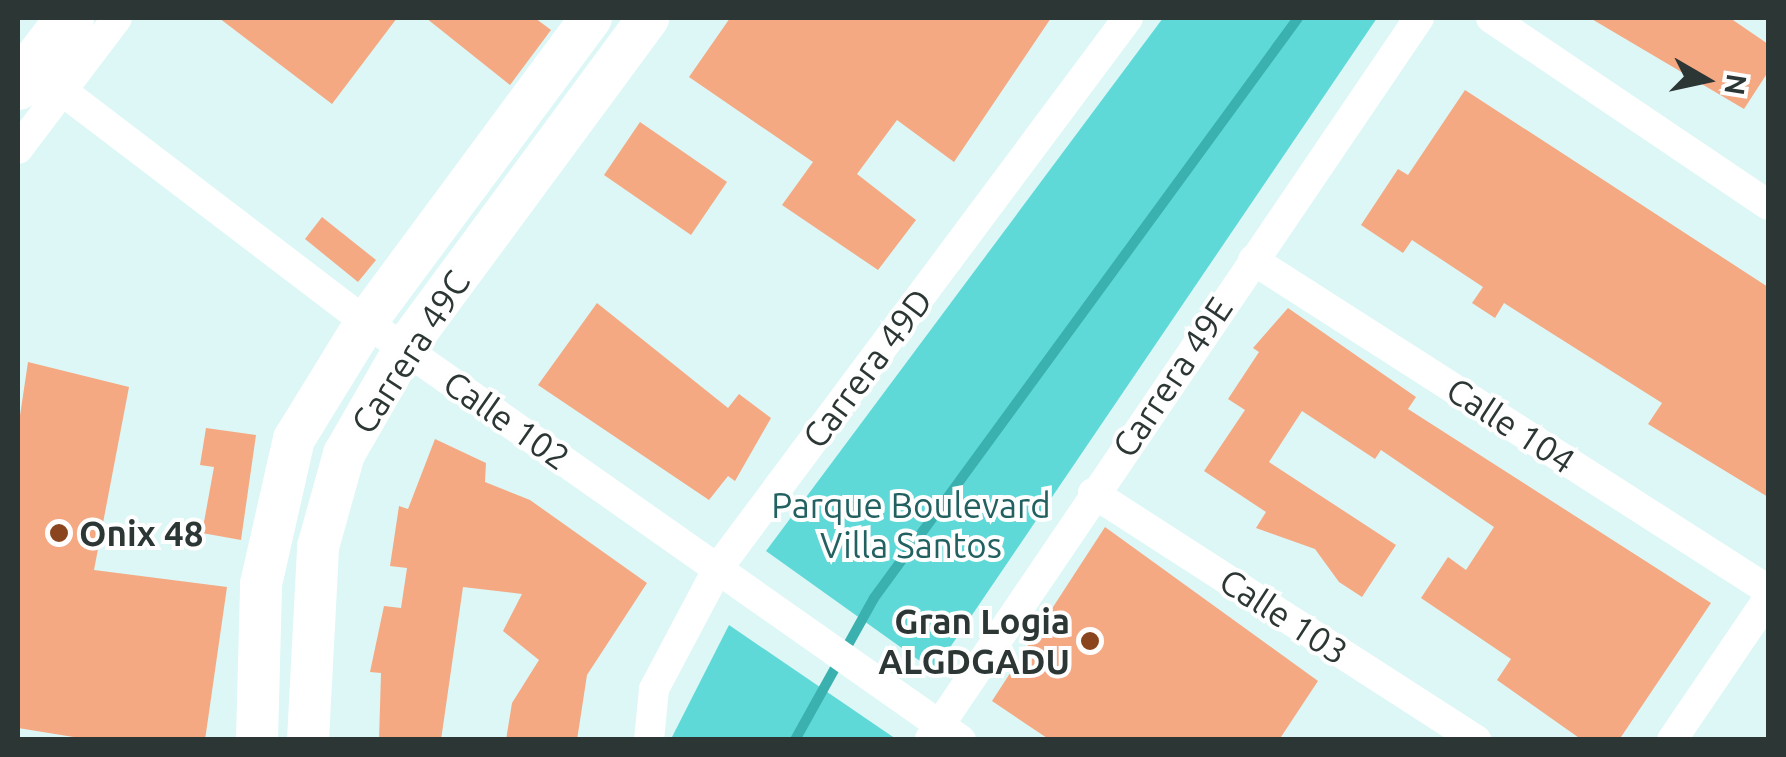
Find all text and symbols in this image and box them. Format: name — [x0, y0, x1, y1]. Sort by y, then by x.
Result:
north arrow — [1656, 30, 1756, 130]
text: N — [1719, 72, 1753, 98]
street label: Carrera 49C — [342, 263, 478, 441]
street label: Carrera 49D — [793, 280, 941, 456]
street label: Carrera 49E — [1103, 289, 1241, 465]
street label: Calle 102 — [436, 361, 578, 479]
street label: Calle 104 — [1439, 368, 1583, 482]
park label: Parque Boulevard Villa Santos — [771, 484, 1051, 566]
place label: Onix 48 — [79, 512, 203, 554]
marker: Onix 48 — [48, 522, 70, 544]
street label: Calle 103 — [1212, 559, 1356, 673]
place label: Gran Logia ALGDGADU — [878, 600, 1070, 682]
marker: Gran Logia ALGDGADU — [1079, 630, 1101, 652]

